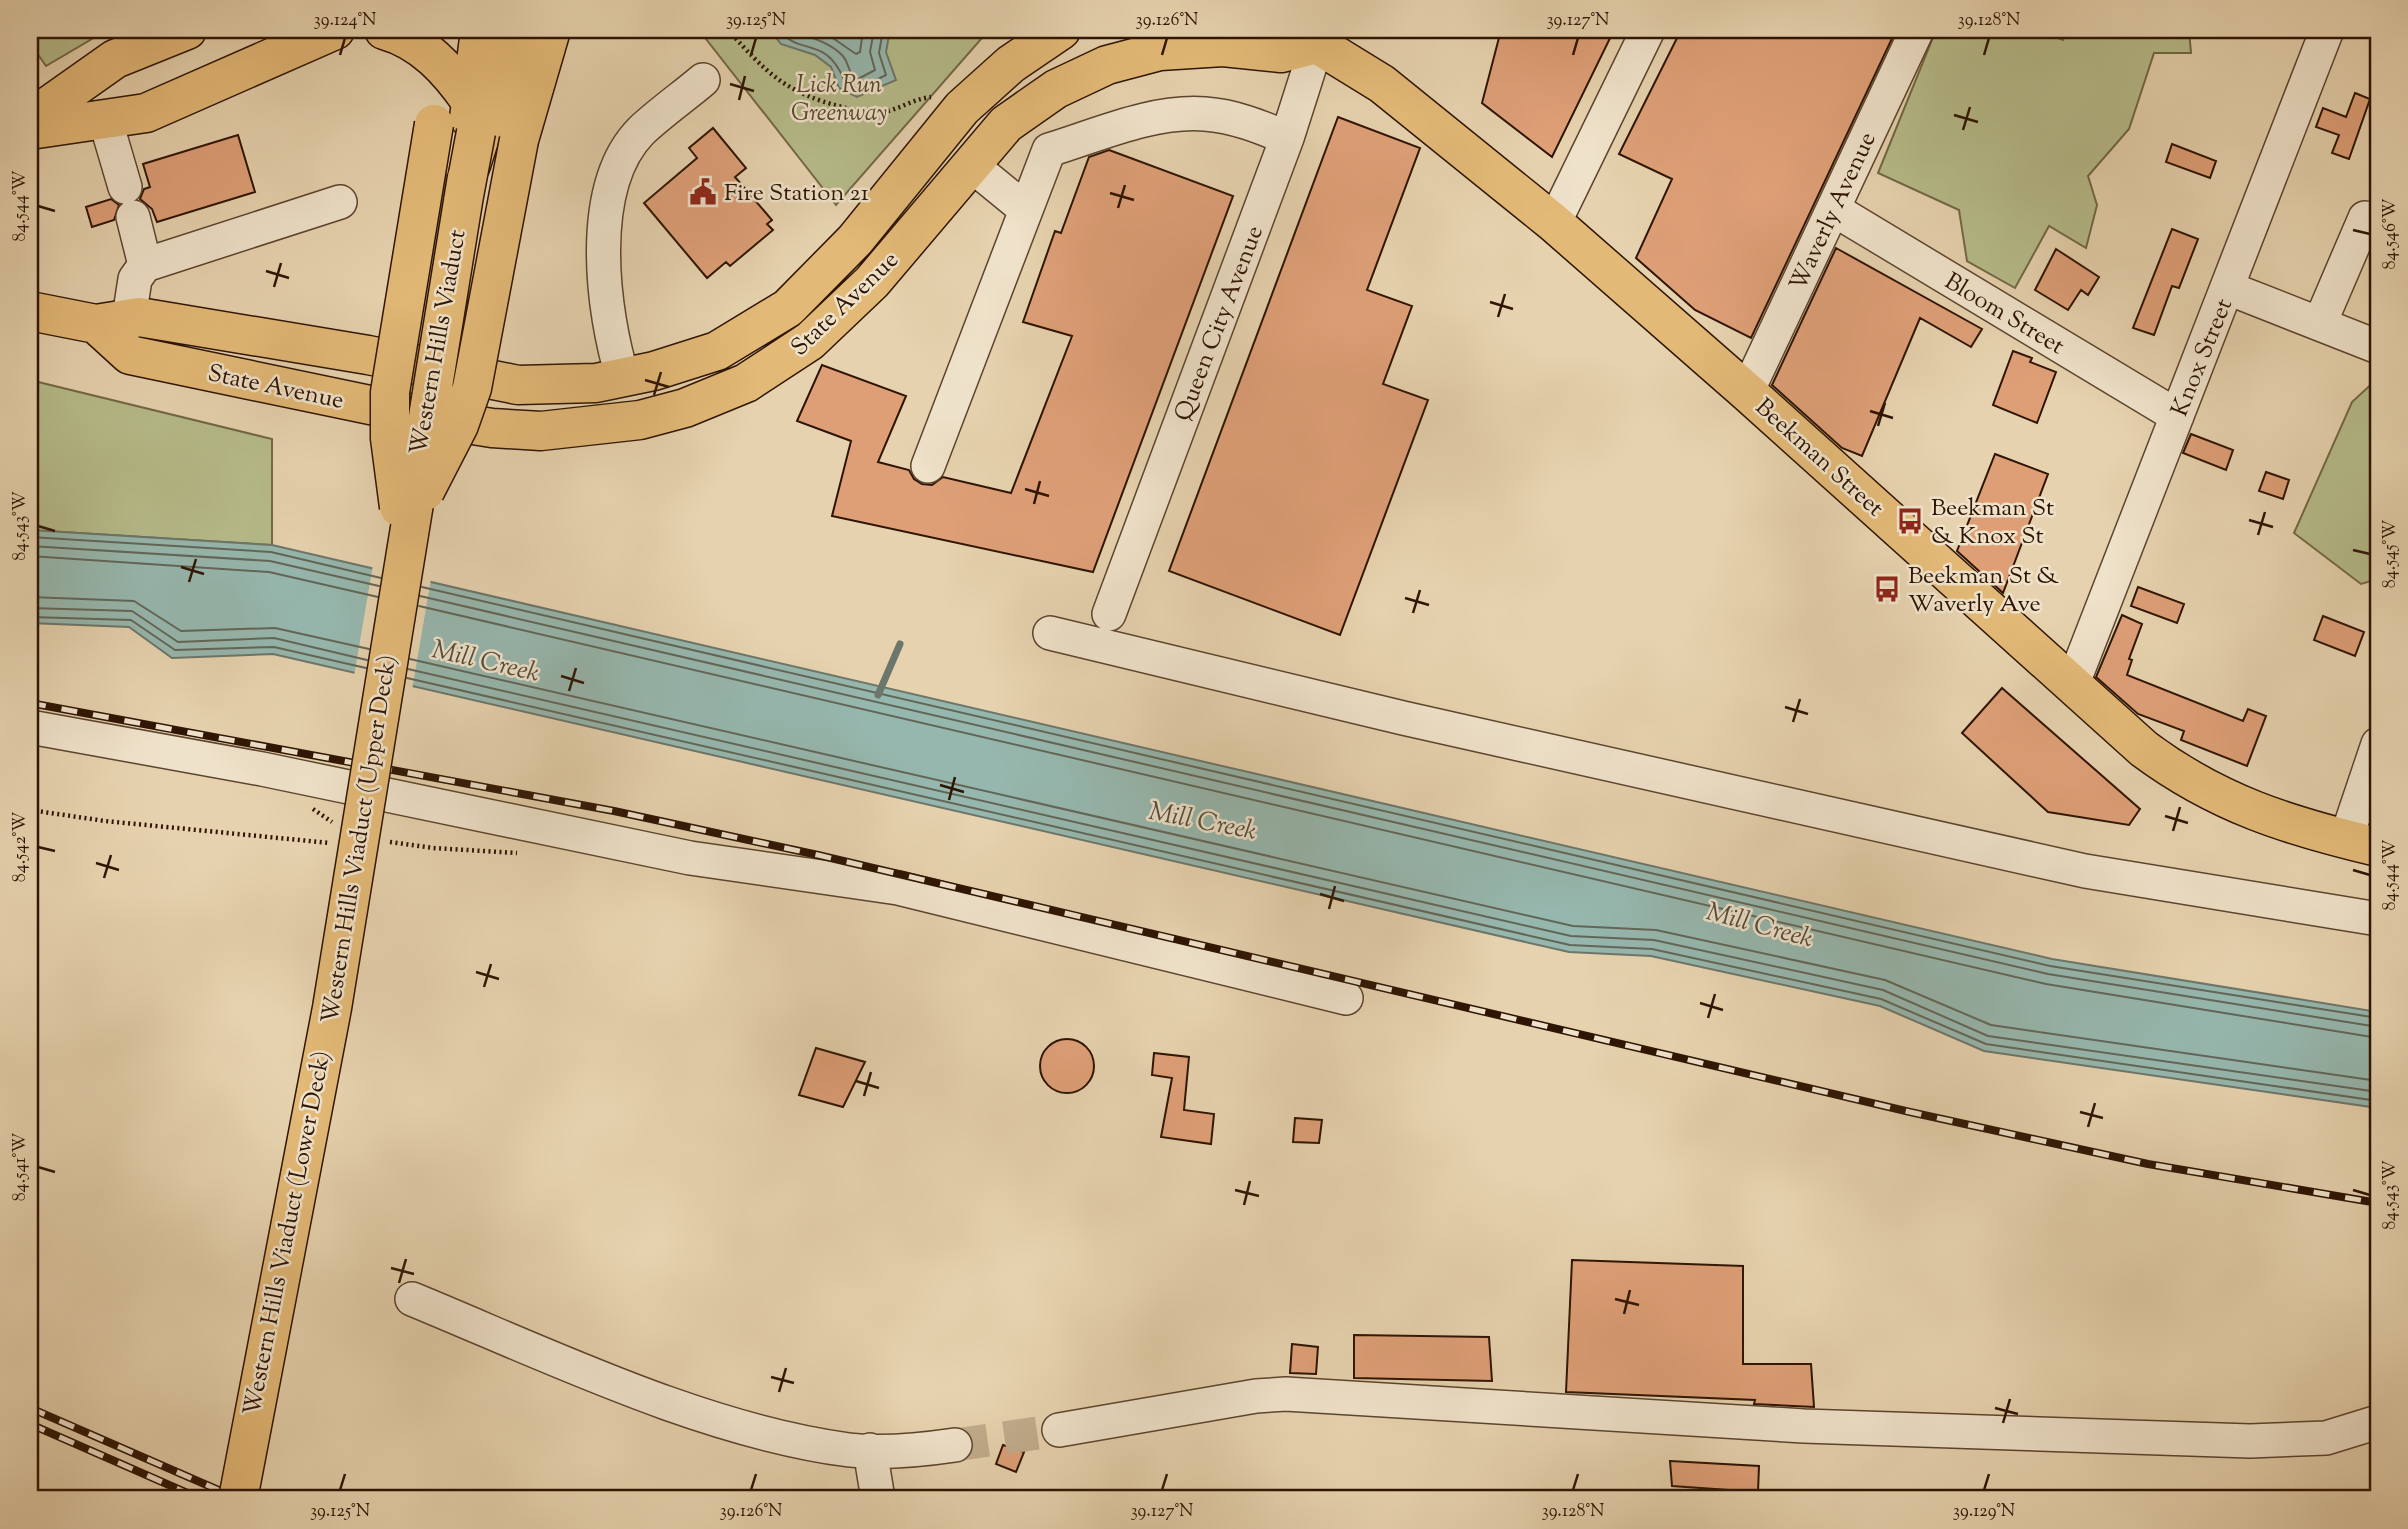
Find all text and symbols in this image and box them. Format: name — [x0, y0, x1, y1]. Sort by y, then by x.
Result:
text: 39.124°N — [314, 8, 376, 34]
text: 39.125°N — [726, 8, 786, 34]
text: 39.126°N — [1136, 8, 1198, 34]
text: 39.127°N — [1547, 8, 1609, 34]
text: 39.128°N — [1958, 8, 2020, 34]
park label: Lick Run Greenway — [791, 69, 887, 131]
street label: Waverly Avenue — [1782, 127, 1885, 297]
text: 84.544°W — [8, 170, 34, 242]
public building icon: Fire Station 21 — [688, 177, 718, 207]
place label: Fire Station 21 — [724, 177, 869, 211]
text: 84.546°W — [2378, 198, 2404, 270]
street label: Queen City Avenue — [1167, 221, 1273, 426]
street label: Western Hills Viaduct — [402, 227, 476, 458]
street label: State Avenue — [784, 244, 907, 365]
street label: Bloom Street — [1938, 265, 2070, 364]
street label: Knox Street — [2164, 294, 2242, 422]
street label: State Avenue — [205, 357, 347, 419]
street label: Beekman Street — [1747, 391, 1890, 526]
text: 84.543°W — [8, 491, 34, 561]
place label: Beekman St & Knox St — [1931, 492, 2054, 554]
bus stop icon: Beekman St & Knox St — [1895, 506, 1925, 536]
text: 84.545°W — [2378, 520, 2404, 588]
place label: Beekman St & Waverly Ave — [1908, 560, 2059, 622]
bus stop icon: Beekman St & Waverly Ave — [1872, 574, 1902, 604]
water label: Mill Creek — [428, 632, 543, 693]
street label: Western Hills Viaduct (Upper Deck) — [314, 653, 406, 1026]
water label: Mill Creek — [1145, 794, 1260, 851]
text: 84.542°W — [8, 812, 34, 882]
text: 84.544°W — [2378, 839, 2404, 911]
water label: Mill Creek — [1702, 894, 1817, 958]
street label: Western Hills Viaduct (Lower Deck) — [236, 1048, 340, 1419]
text: 84.541°W — [8, 1133, 34, 1201]
text: 84.543°W — [2378, 1160, 2404, 1230]
text: 39.125°N — [310, 1499, 370, 1525]
text: 39.126°N — [720, 1499, 782, 1525]
text: 39.127°N — [1131, 1499, 1193, 1525]
text: 39.128°N — [1542, 1499, 1604, 1525]
text: 39.129°N — [1953, 1499, 2015, 1525]

